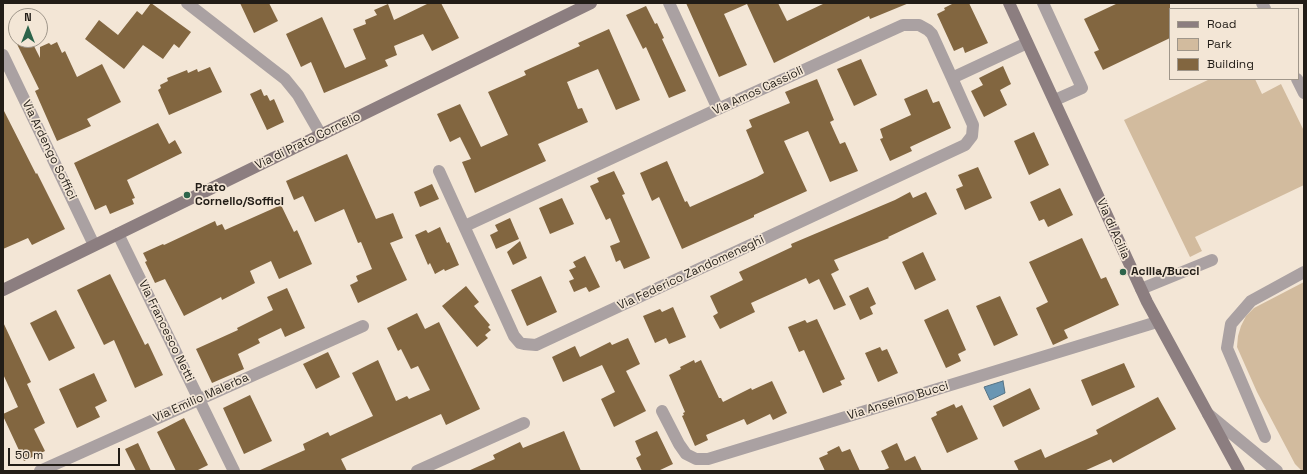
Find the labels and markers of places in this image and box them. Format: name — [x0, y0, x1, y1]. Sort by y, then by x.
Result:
place label: Prato Cornelio/Soffici — [195, 181, 284, 209]
marker: Prato Cornelio/Soffici — [182, 190, 192, 200]
place label: Acilia/Bucci — [1131, 265, 1199, 279]
marker: Acilia/Bucci — [1118, 267, 1128, 277]

